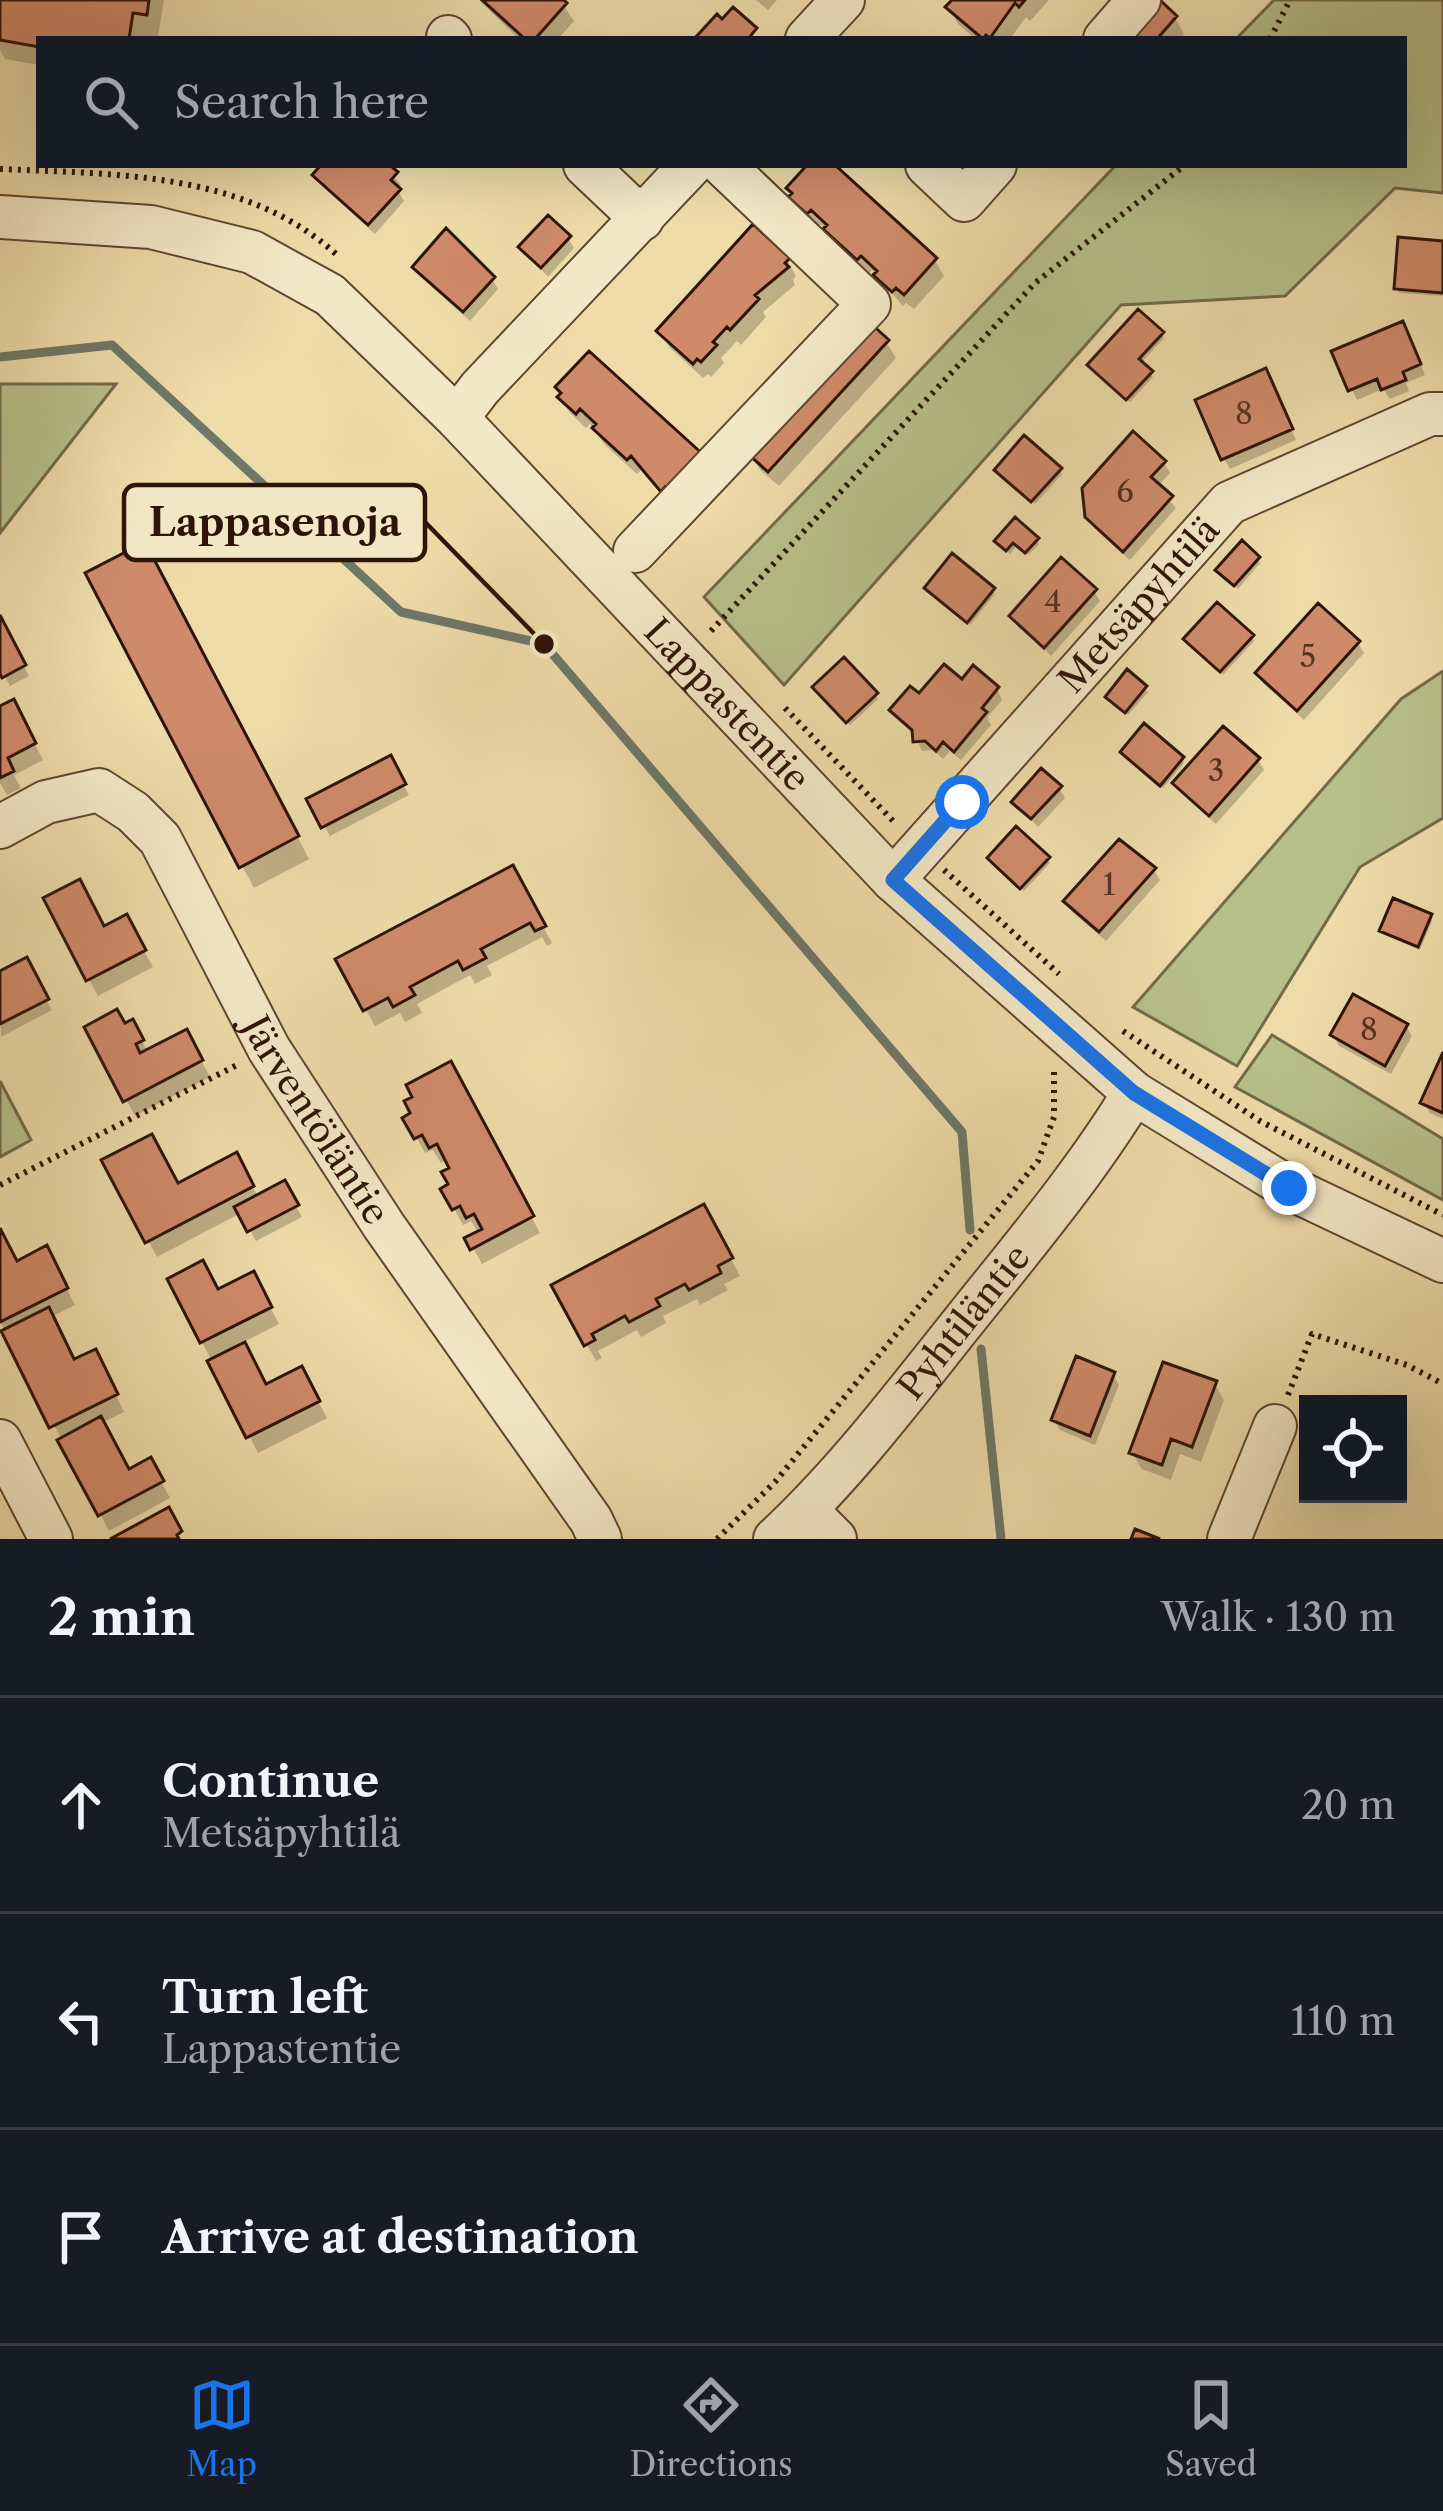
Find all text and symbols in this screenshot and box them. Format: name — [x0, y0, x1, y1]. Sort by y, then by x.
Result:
search box — [36, 36, 1407, 168]
icon: search — [78, 69, 144, 135]
text: Search here — [174, 74, 429, 130]
house number: 8 — [1235, 395, 1253, 432]
house number: 6 — [1116, 473, 1134, 510]
callout: Lappasenoja — [124, 485, 425, 560]
text: Lappasenoja — [149, 498, 402, 546]
street label: Metsäpyhtilä — [1049, 508, 1228, 701]
house number: 4 — [1044, 583, 1062, 620]
street label: Lappastentie — [635, 609, 819, 800]
house number: 5 — [1300, 638, 1316, 675]
house number: 3 — [1208, 752, 1224, 789]
route start — [935, 775, 989, 829]
house number: 1 — [1103, 866, 1116, 903]
street label: Järventöläntie — [231, 1004, 399, 1232]
house number: 8 — [1360, 1011, 1378, 1048]
route end — [1262, 1161, 1316, 1215]
street label: Pyhtiläntie — [888, 1235, 1039, 1408]
map controls — [1299, 1395, 1407, 1503]
button: locate — [1299, 1395, 1407, 1503]
text: 2 min — [48, 1586, 195, 1648]
text: Walk · 130 m — [1161, 1593, 1395, 1641]
text: Continue — [162, 1753, 379, 1809]
icon: ahead — [48, 1772, 114, 1838]
text: 20 m — [1301, 1781, 1395, 1829]
text: Metsäpyhtilä — [162, 1809, 401, 1857]
text: Turn left — [162, 1969, 368, 2025]
icon: left — [48, 1988, 114, 2054]
text: 110 m — [1291, 1997, 1395, 2045]
text: Lappastentie — [162, 2025, 401, 2073]
icon: arrive — [48, 2204, 114, 2270]
text: Arrive at destination — [162, 2209, 639, 2265]
tab: Map — [186, 2372, 257, 2485]
tab: Directions — [630, 2372, 793, 2485]
tab: Saved — [1165, 2372, 1257, 2485]

